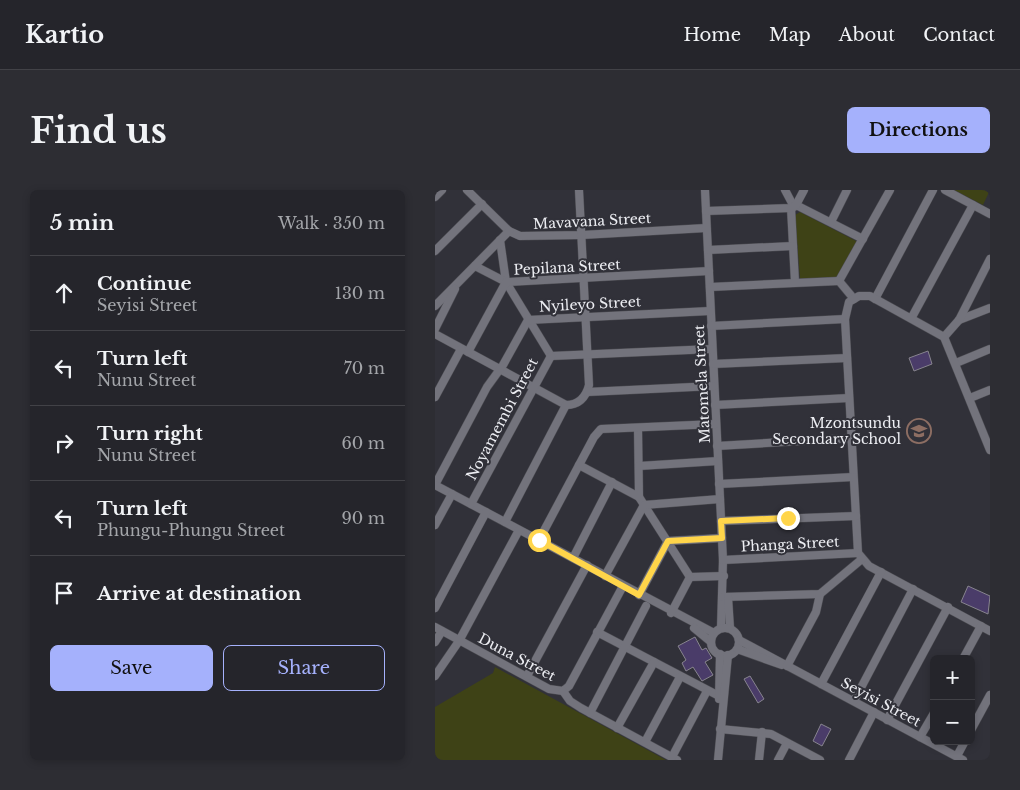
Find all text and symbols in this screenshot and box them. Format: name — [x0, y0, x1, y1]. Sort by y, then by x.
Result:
text: Kartio — [25, 20, 104, 49]
text: Home — [683, 24, 741, 46]
text: Map — [769, 24, 811, 46]
text: About — [839, 24, 895, 46]
text: Contact — [923, 24, 995, 46]
button: Directions — [847, 107, 990, 153]
text: Find us — [30, 109, 167, 152]
street label: Mavavana Street — [533, 209, 652, 233]
text: 5 min — [50, 210, 114, 236]
text: Walk · 350 m — [278, 213, 385, 233]
street label: Pepilana Street — [513, 255, 622, 279]
text: Continue — [97, 272, 192, 295]
icon: ahead — [50, 279, 78, 307]
text: 130 m — [335, 283, 385, 303]
street label: Nyileyo Street — [538, 292, 642, 316]
text: Seyisi Street — [97, 295, 197, 315]
street label: Matomela Street — [690, 324, 714, 444]
text: Turn left — [97, 347, 188, 370]
icon: left — [50, 354, 78, 382]
street label: Noyamembi Street — [462, 354, 542, 483]
text: 70 m — [344, 358, 385, 378]
text: Nunu Street — [97, 370, 196, 390]
place label: Mzontsundu Secondary School — [772, 414, 902, 448]
school or university icon: Mzontsundu Secondary School — [906, 418, 932, 444]
text: Turn right — [97, 422, 203, 445]
icon: right — [50, 429, 78, 457]
text: 60 m — [342, 433, 385, 453]
text: Nunu Street — [97, 445, 196, 465]
text: Turn left — [97, 497, 188, 520]
icon: left — [50, 504, 78, 532]
route end — [777, 507, 800, 530]
text: 90 m — [342, 508, 385, 528]
text: Phungu-Phungu Street — [97, 520, 285, 540]
route start — [528, 529, 551, 552]
street label: Phanga Street — [740, 532, 840, 556]
icon: arrive — [50, 579, 78, 607]
text: Arrive at destination — [97, 582, 301, 605]
street label: Duna Street — [475, 629, 559, 685]
button: Save — [50, 645, 213, 691]
button: Share — [223, 645, 385, 691]
map controls — [930, 655, 975, 745]
button: + — [930, 655, 975, 700]
street label: Seyisi Street — [838, 673, 925, 731]
button: − — [930, 700, 975, 745]

